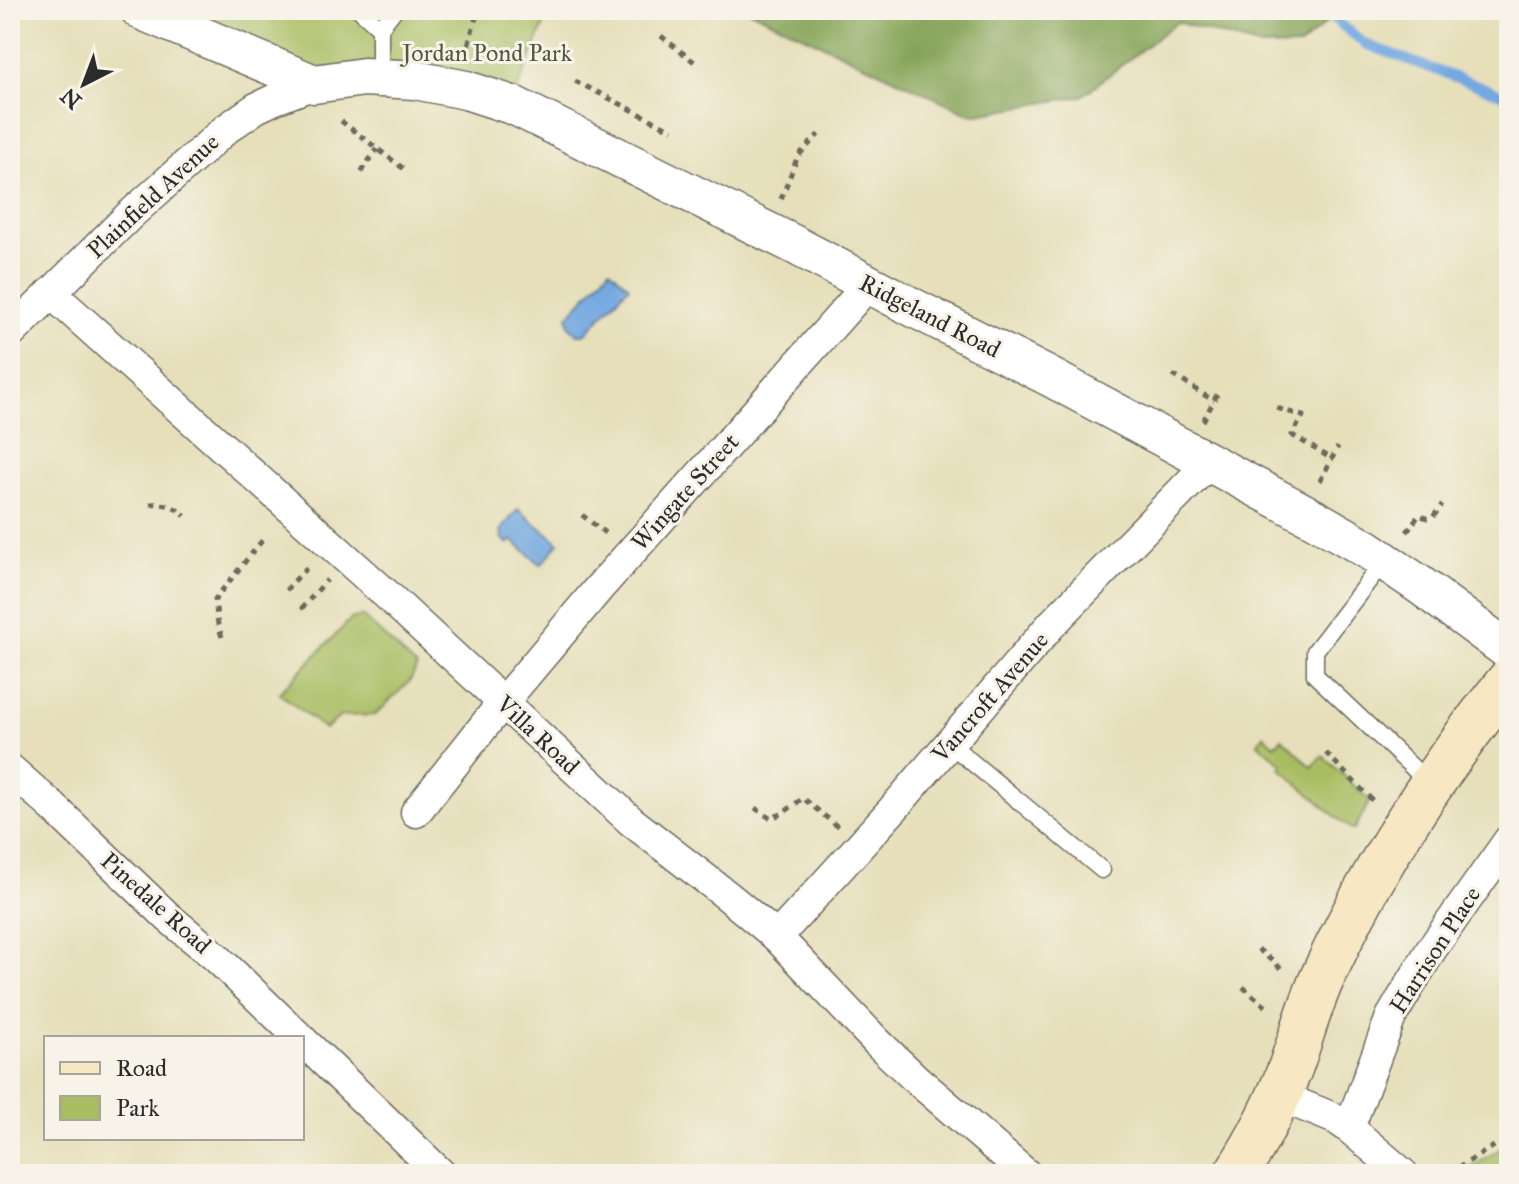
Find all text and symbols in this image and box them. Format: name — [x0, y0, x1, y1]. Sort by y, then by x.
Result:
park label: Jordan Pond Park — [399, 38, 573, 68]
north arrow — [44, 44, 124, 124]
text: N — [55, 82, 87, 115]
street label: Plainfield Avenue — [81, 127, 225, 265]
street label: Ridgeland Road — [854, 268, 1006, 364]
street label: Wingate Street — [625, 427, 746, 557]
street label: Vancroft Avenue — [925, 626, 1055, 769]
street label: Villa Road — [489, 688, 586, 781]
street label: Pinedale Road — [95, 846, 217, 960]
street label: Harrison Place — [1383, 881, 1487, 1019]
legend — [44, 1036, 304, 1140]
text: Road — [116, 1053, 167, 1083]
text: Park — [116, 1093, 160, 1123]

